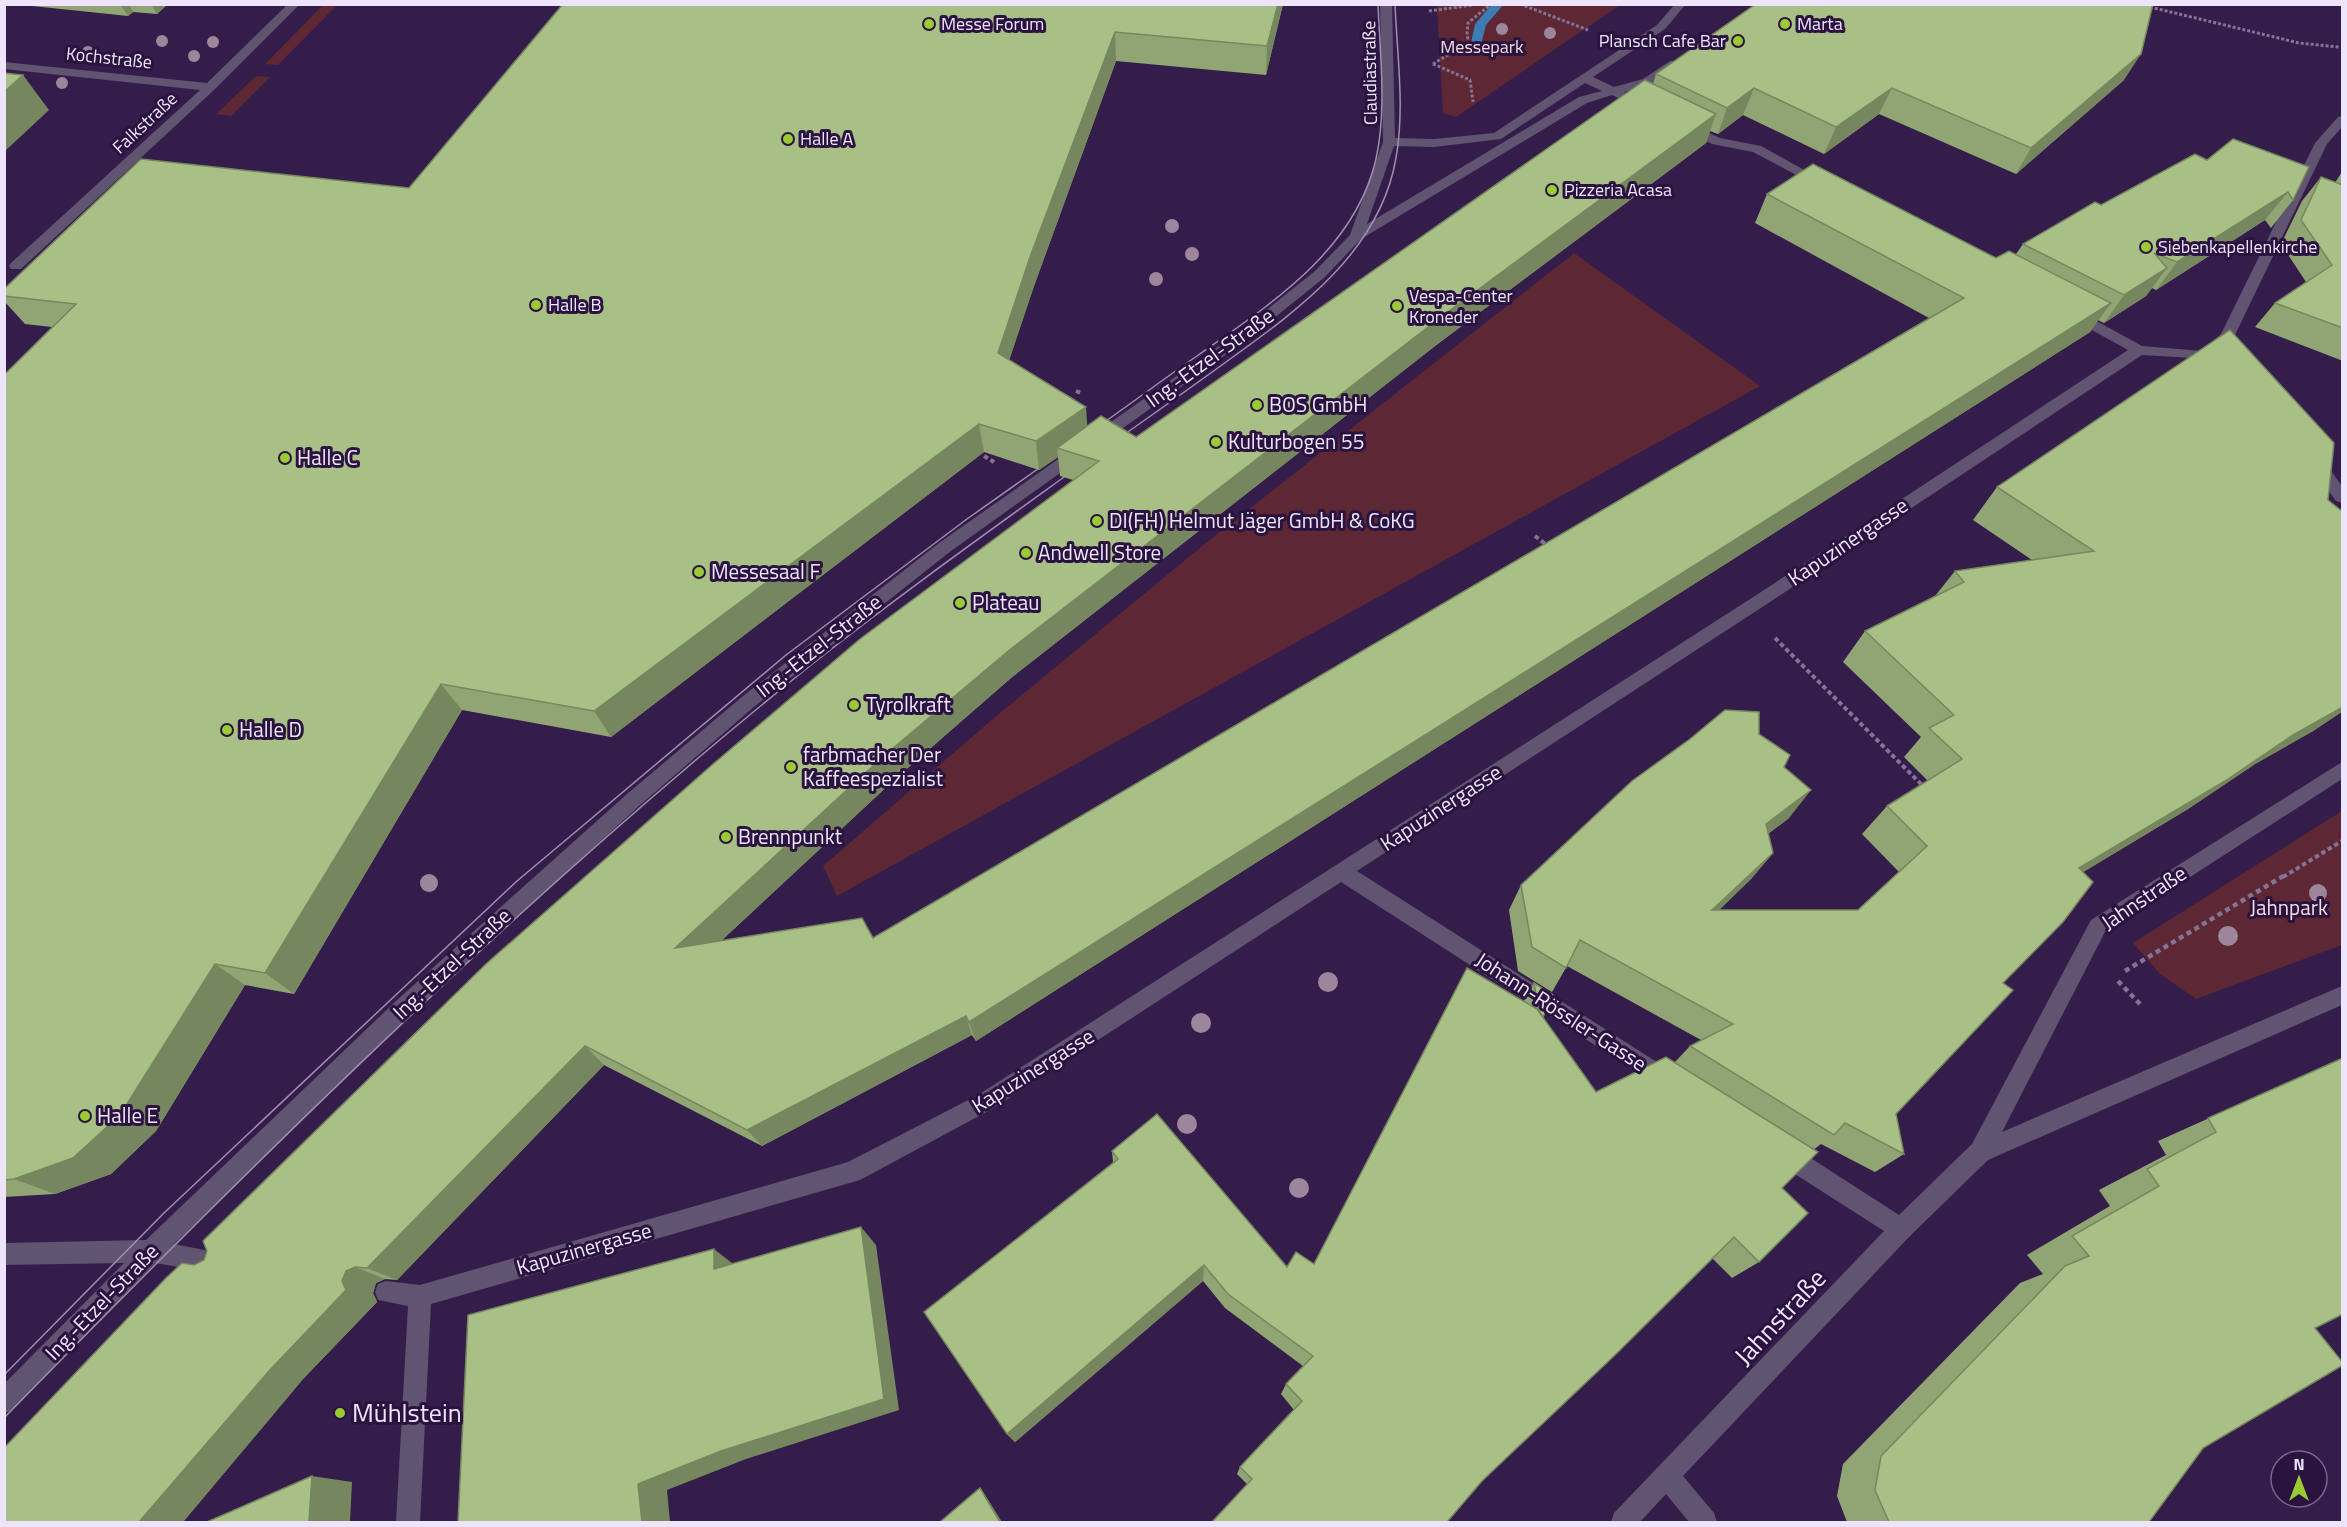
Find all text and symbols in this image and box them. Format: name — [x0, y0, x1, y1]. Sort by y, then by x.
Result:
place label: Messe Forum — [941, 10, 1044, 37]
place label: Marta — [1797, 10, 1843, 37]
marker: Messe Forum — [922, 17, 936, 31]
marker: Marta — [1778, 17, 1792, 31]
street label: Claudiastraße — [1355, 21, 1384, 125]
place label: Plansch Cafe Bar — [1599, 27, 1726, 54]
park label: Messepark — [1440, 33, 1524, 60]
marker: Plansch Cafe Bar — [1731, 34, 1745, 48]
street label: Kochstraße — [65, 40, 153, 75]
street label: Falkstraße — [106, 85, 183, 160]
place label: Halle A — [800, 125, 854, 152]
marker: Halle A — [781, 132, 795, 146]
place label: Pizzeria Acasa — [1564, 176, 1672, 203]
marker: Pizzeria Acasa — [1545, 183, 1559, 197]
place label: Siebenkapellenkirche — [2158, 233, 2317, 260]
marker: Siebenkapellenkirche — [2139, 240, 2153, 254]
place label: Vespa-Center Kroneder — [1409, 282, 1513, 330]
place label: Halle B — [548, 291, 602, 318]
marker: Halle B — [529, 298, 543, 312]
marker: Vespa-Center Kroneder — [1390, 299, 1404, 313]
street label: Ing.-Etzel-Straße — [1139, 300, 1280, 415]
place label: BOS GmbH — [1269, 388, 1367, 420]
marker: BOS GmbH — [1250, 398, 1264, 412]
place label: Kulturbogen 55 — [1228, 425, 1364, 457]
marker: Kulturbogen 55 — [1209, 435, 1223, 449]
place label: Halle C — [297, 441, 358, 473]
marker: Halle C — [278, 451, 292, 465]
street label: Kapuzinergasse — [1781, 489, 1914, 593]
place label: DI(FH) Helmut Jäger GmbH & CoKG — [1109, 504, 1415, 536]
marker: DI(FH) Helmut Jäger GmbH & CoKG — [1090, 514, 1104, 528]
place label: Andwell Store — [1038, 536, 1161, 568]
marker: Andwell Store — [1019, 546, 1033, 560]
place label: Messesaal F — [711, 555, 821, 587]
marker: Messesaal F — [692, 565, 706, 579]
street label: Ing.-Etzel-Straße — [749, 586, 888, 705]
place label: Plateau — [972, 586, 1039, 618]
marker: Plateau — [953, 596, 967, 610]
place label: Tyrolkraft — [866, 688, 952, 720]
marker: Tyrolkraft — [847, 698, 861, 712]
place label: Halle D — [239, 713, 302, 745]
marker: Halle D — [220, 723, 234, 737]
place label: farbmacher Der Kaffeespezialist — [803, 738, 944, 794]
street label: Kapuzinergasse — [1373, 756, 1508, 859]
marker: farbmacher Der Kaffeespezialist — [784, 760, 798, 774]
place label: Brennpunkt — [738, 820, 843, 852]
marker: Brennpunkt — [719, 830, 733, 844]
street label: Jahnstraße — [2094, 857, 2192, 937]
park label: Jahnpark — [2250, 891, 2328, 923]
street label: Ing.-Etzel-Straße — [385, 900, 518, 1027]
street label: Johann-Rössler-Gasse — [1470, 944, 1654, 1079]
street label: Kapuzinergasse — [965, 1020, 1100, 1121]
place label: Halle E — [97, 1099, 158, 1131]
marker: Halle E — [78, 1109, 92, 1123]
street label: Kapuzinergasse — [512, 1213, 655, 1283]
street label: Ing.-Etzel-Straße — [37, 1236, 165, 1367]
street label: Jahnstraße — [1725, 1260, 1835, 1374]
place label: Mühlstein — [352, 1393, 462, 1432]
marker: Mühlstein — [333, 1406, 347, 1420]
north arrow — [2269, 1449, 2329, 1509]
text: N — [2293, 1452, 2305, 1476]

